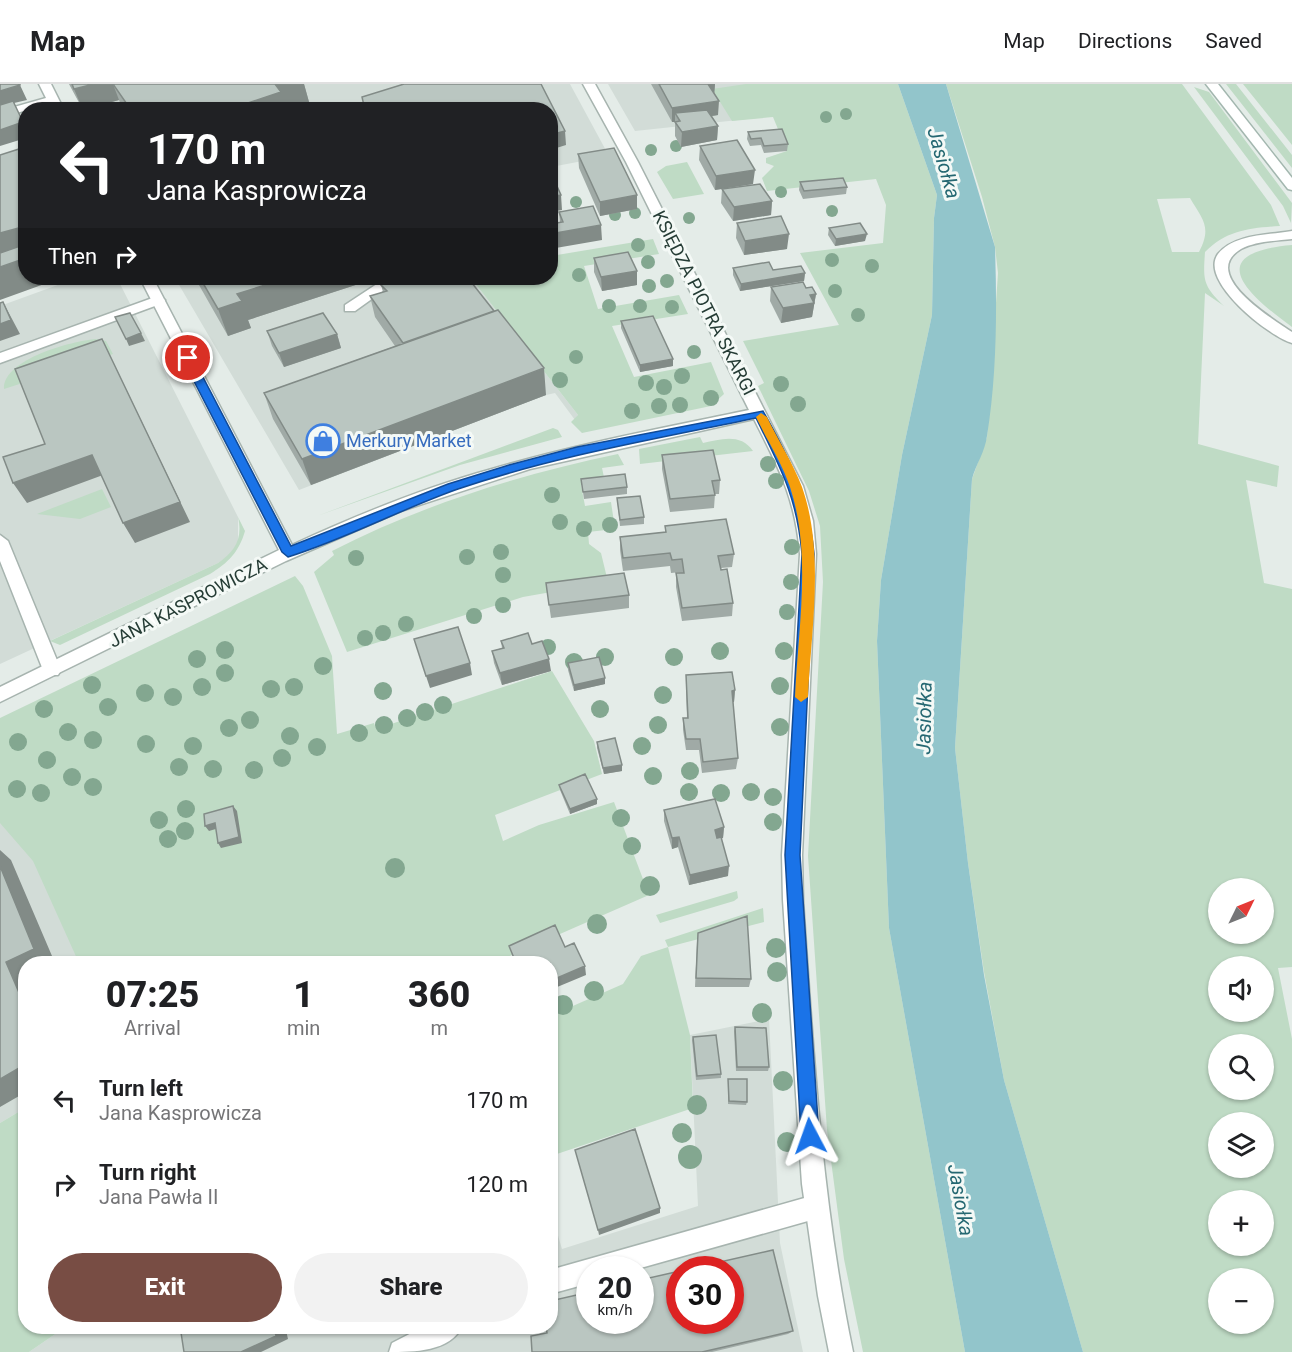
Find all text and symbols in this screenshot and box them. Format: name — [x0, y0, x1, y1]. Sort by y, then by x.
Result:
text: Map — [30, 25, 85, 58]
text: Map — [1003, 29, 1045, 53]
text: Directions — [1078, 29, 1172, 53]
text: Saved — [1205, 29, 1262, 53]
text: 170 m — [147, 125, 266, 174]
water label: Jasiołka — [922, 125, 966, 201]
icon: left — [48, 126, 126, 204]
text: Jana Kasprowicza — [147, 175, 367, 207]
street label: KSIĘDZA PIOTRA SKARGI — [649, 207, 760, 399]
icon: right — [109, 240, 142, 273]
text: Then — [48, 244, 97, 269]
pin — [162, 332, 213, 383]
icon: arrive — [171, 341, 204, 374]
shop icon: Merkury Market — [305, 423, 341, 459]
place label: Merkury Market — [346, 430, 472, 451]
street label: JANA KASPROWICZA — [105, 553, 270, 652]
water label: Jasiołka — [911, 681, 937, 755]
north arrow — [1208, 878, 1274, 944]
map controls — [1208, 878, 1274, 1334]
button: sound — [1208, 956, 1274, 1022]
text: 07:25 — [106, 974, 199, 1016]
text: 1 — [293, 974, 314, 1016]
text: 360 — [408, 974, 470, 1016]
text: Arrival — [124, 1016, 181, 1040]
text: min — [287, 1016, 320, 1040]
text: m — [430, 1016, 448, 1040]
button: search — [1208, 1034, 1274, 1100]
text: Turn left — [99, 1076, 183, 1101]
icon: left — [48, 1084, 81, 1117]
text: 170 m — [466, 1088, 528, 1113]
text: Jana Kasprowicza — [99, 1101, 262, 1125]
position arrow — [778, 1104, 842, 1168]
button: layers — [1208, 1112, 1274, 1178]
text: Turn right — [99, 1160, 196, 1185]
water label: Jasiołka — [943, 1162, 979, 1238]
icon: right — [48, 1168, 81, 1201]
text: 120 m — [466, 1172, 528, 1197]
text: Jana Pawła II — [99, 1185, 218, 1209]
button: + — [1208, 1190, 1274, 1256]
button: Exit — [48, 1253, 282, 1322]
button: Share — [294, 1253, 528, 1322]
speed limit sign: 30 — [666, 1256, 744, 1334]
button: − — [1208, 1268, 1274, 1334]
text: 20 — [598, 1270, 632, 1305]
text: km/h — [597, 1301, 633, 1319]

